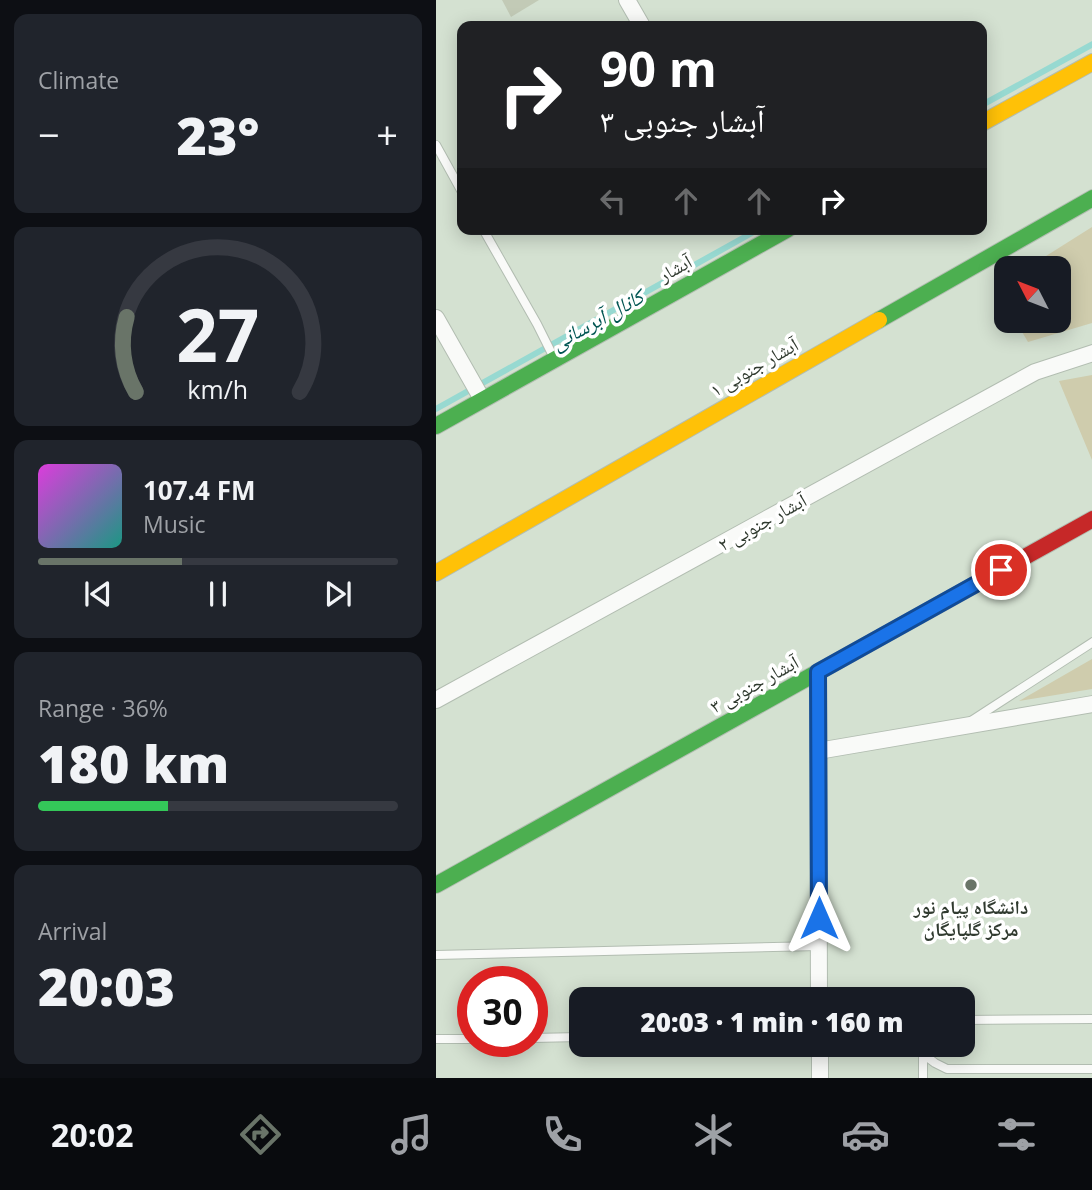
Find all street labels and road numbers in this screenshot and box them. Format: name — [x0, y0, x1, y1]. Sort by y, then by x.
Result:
street label: آبشار — [653, 248, 697, 288]
street label: آبشار جنوبی ۱ — [705, 331, 804, 403]
street label: آبشار جنوبی ۲ — [713, 486, 812, 557]
street label: آبشار جنوبی ۳ — [705, 648, 804, 719]

